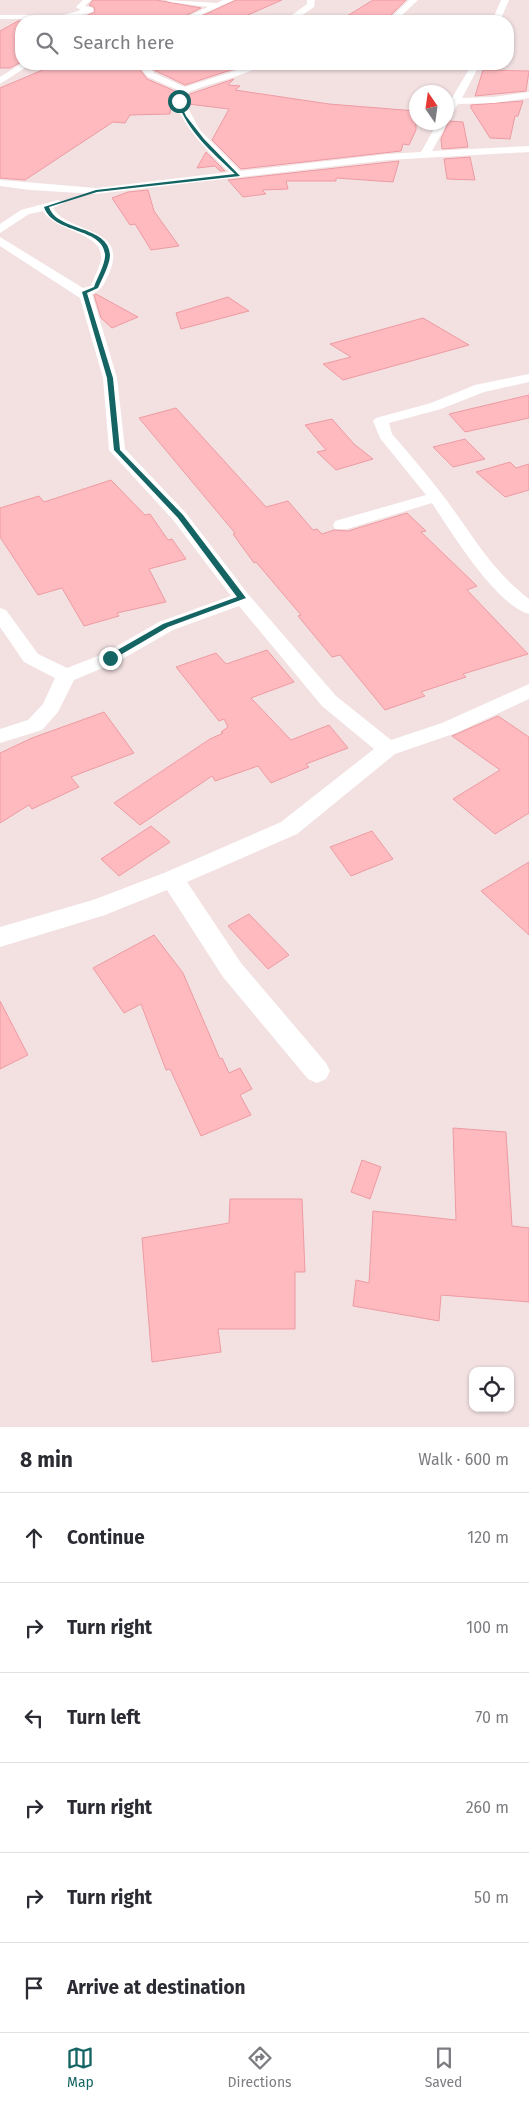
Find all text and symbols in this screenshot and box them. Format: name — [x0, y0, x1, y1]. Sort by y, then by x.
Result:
search box — [15, 15, 514, 70]
icon: search — [33, 29, 61, 57]
text: Search here — [73, 31, 174, 54]
north arrow — [409, 85, 454, 130]
route start — [168, 90, 191, 113]
route end — [99, 647, 122, 670]
map controls — [469, 1367, 514, 1412]
button: locate — [469, 1367, 514, 1412]
text: 8 min — [20, 1447, 73, 1473]
text: Walk · 600 m — [418, 1450, 509, 1469]
icon: ahead — [20, 1524, 48, 1552]
text: Continue — [67, 1526, 145, 1549]
text: 120 m — [467, 1528, 509, 1547]
icon: right — [20, 1614, 48, 1642]
text: Turn right — [67, 1616, 152, 1639]
text: 100 m — [466, 1618, 509, 1637]
icon: left — [20, 1704, 48, 1732]
text: Turn left — [67, 1706, 141, 1729]
text: 70 m — [475, 1708, 509, 1727]
icon: right — [20, 1794, 48, 1822]
text: Turn right — [67, 1796, 152, 1819]
text: 260 m — [466, 1798, 509, 1817]
icon: right — [20, 1884, 48, 1912]
text: Turn right — [67, 1886, 152, 1909]
text: 50 m — [474, 1888, 509, 1907]
icon: arrive — [20, 1974, 48, 2002]
text: Arrive at destination — [67, 1976, 246, 1999]
tab: Map — [66, 2044, 94, 2091]
tab: Directions — [227, 2044, 292, 2091]
tab: Saved — [425, 2044, 463, 2091]

